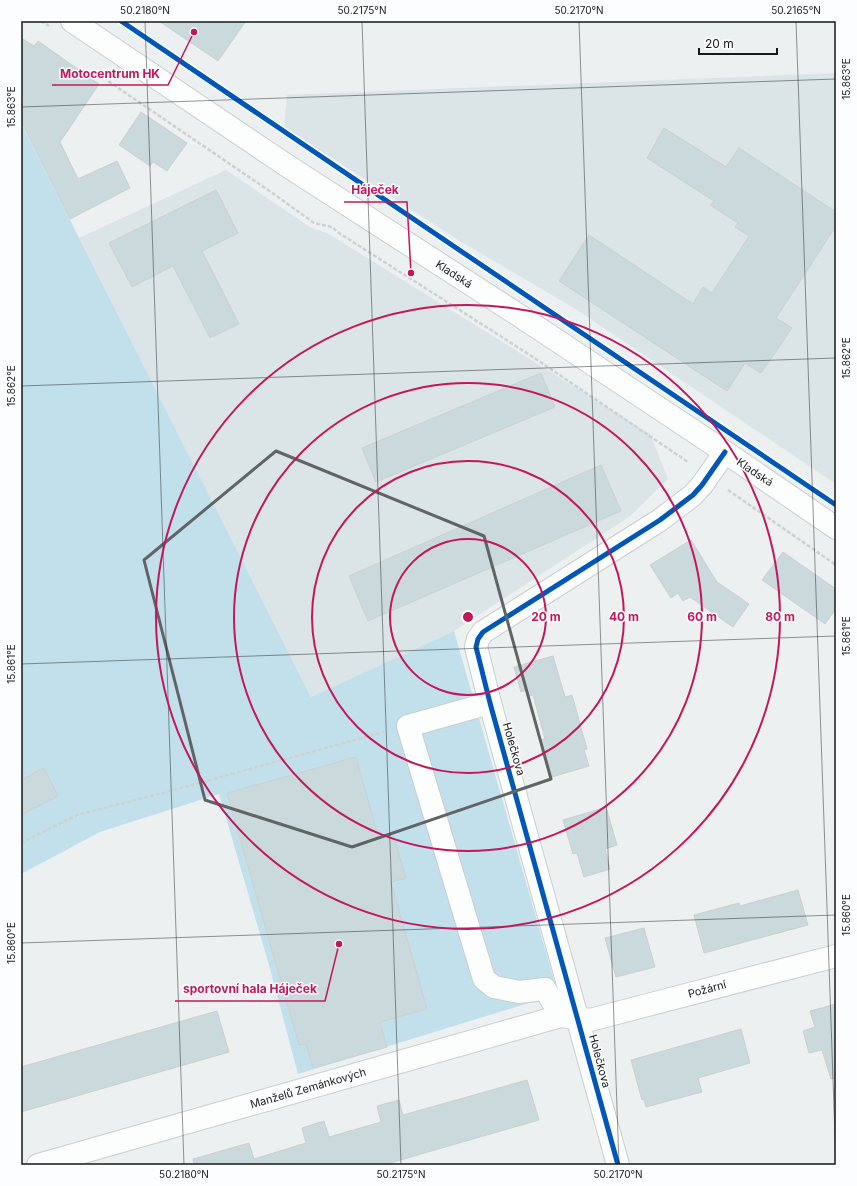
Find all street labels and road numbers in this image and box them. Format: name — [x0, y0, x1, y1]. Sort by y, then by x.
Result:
street label: Kladská — [433, 257, 475, 291]
street label: Kladská — [734, 455, 776, 489]
street label: Holečkova — [500, 721, 528, 777]
street label: Požární — [686, 977, 728, 1001]
street label: Holečkova — [586, 1033, 614, 1089]
street label: Manželů Zemánkových — [248, 1065, 368, 1111]

